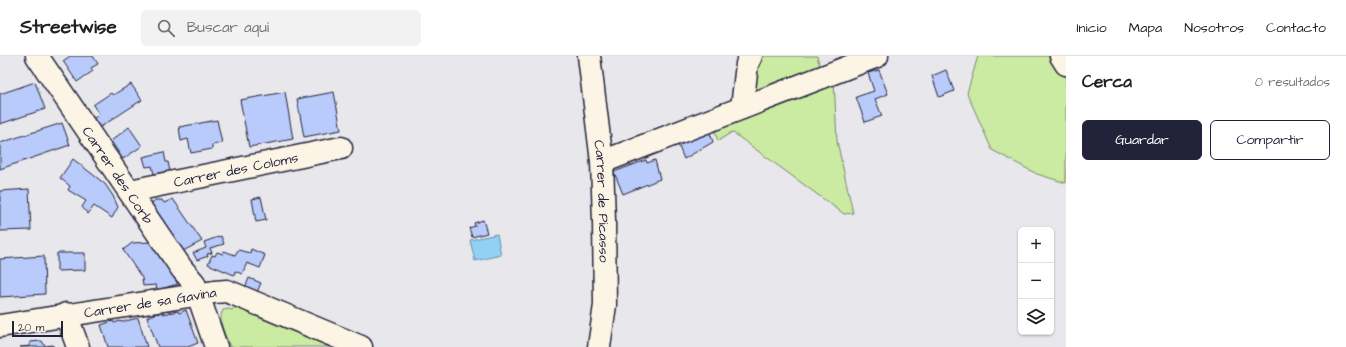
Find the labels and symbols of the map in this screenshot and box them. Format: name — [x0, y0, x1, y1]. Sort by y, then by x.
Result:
street label: Carrer des Corb — [77, 123, 158, 229]
street label: Carrer de Picasso — [588, 139, 613, 263]
street label: Carrer des Coloms — [172, 148, 300, 193]
street label: Carrer de sa Gavina — [83, 283, 218, 324]
scale bar — [12, 319, 63, 338]

